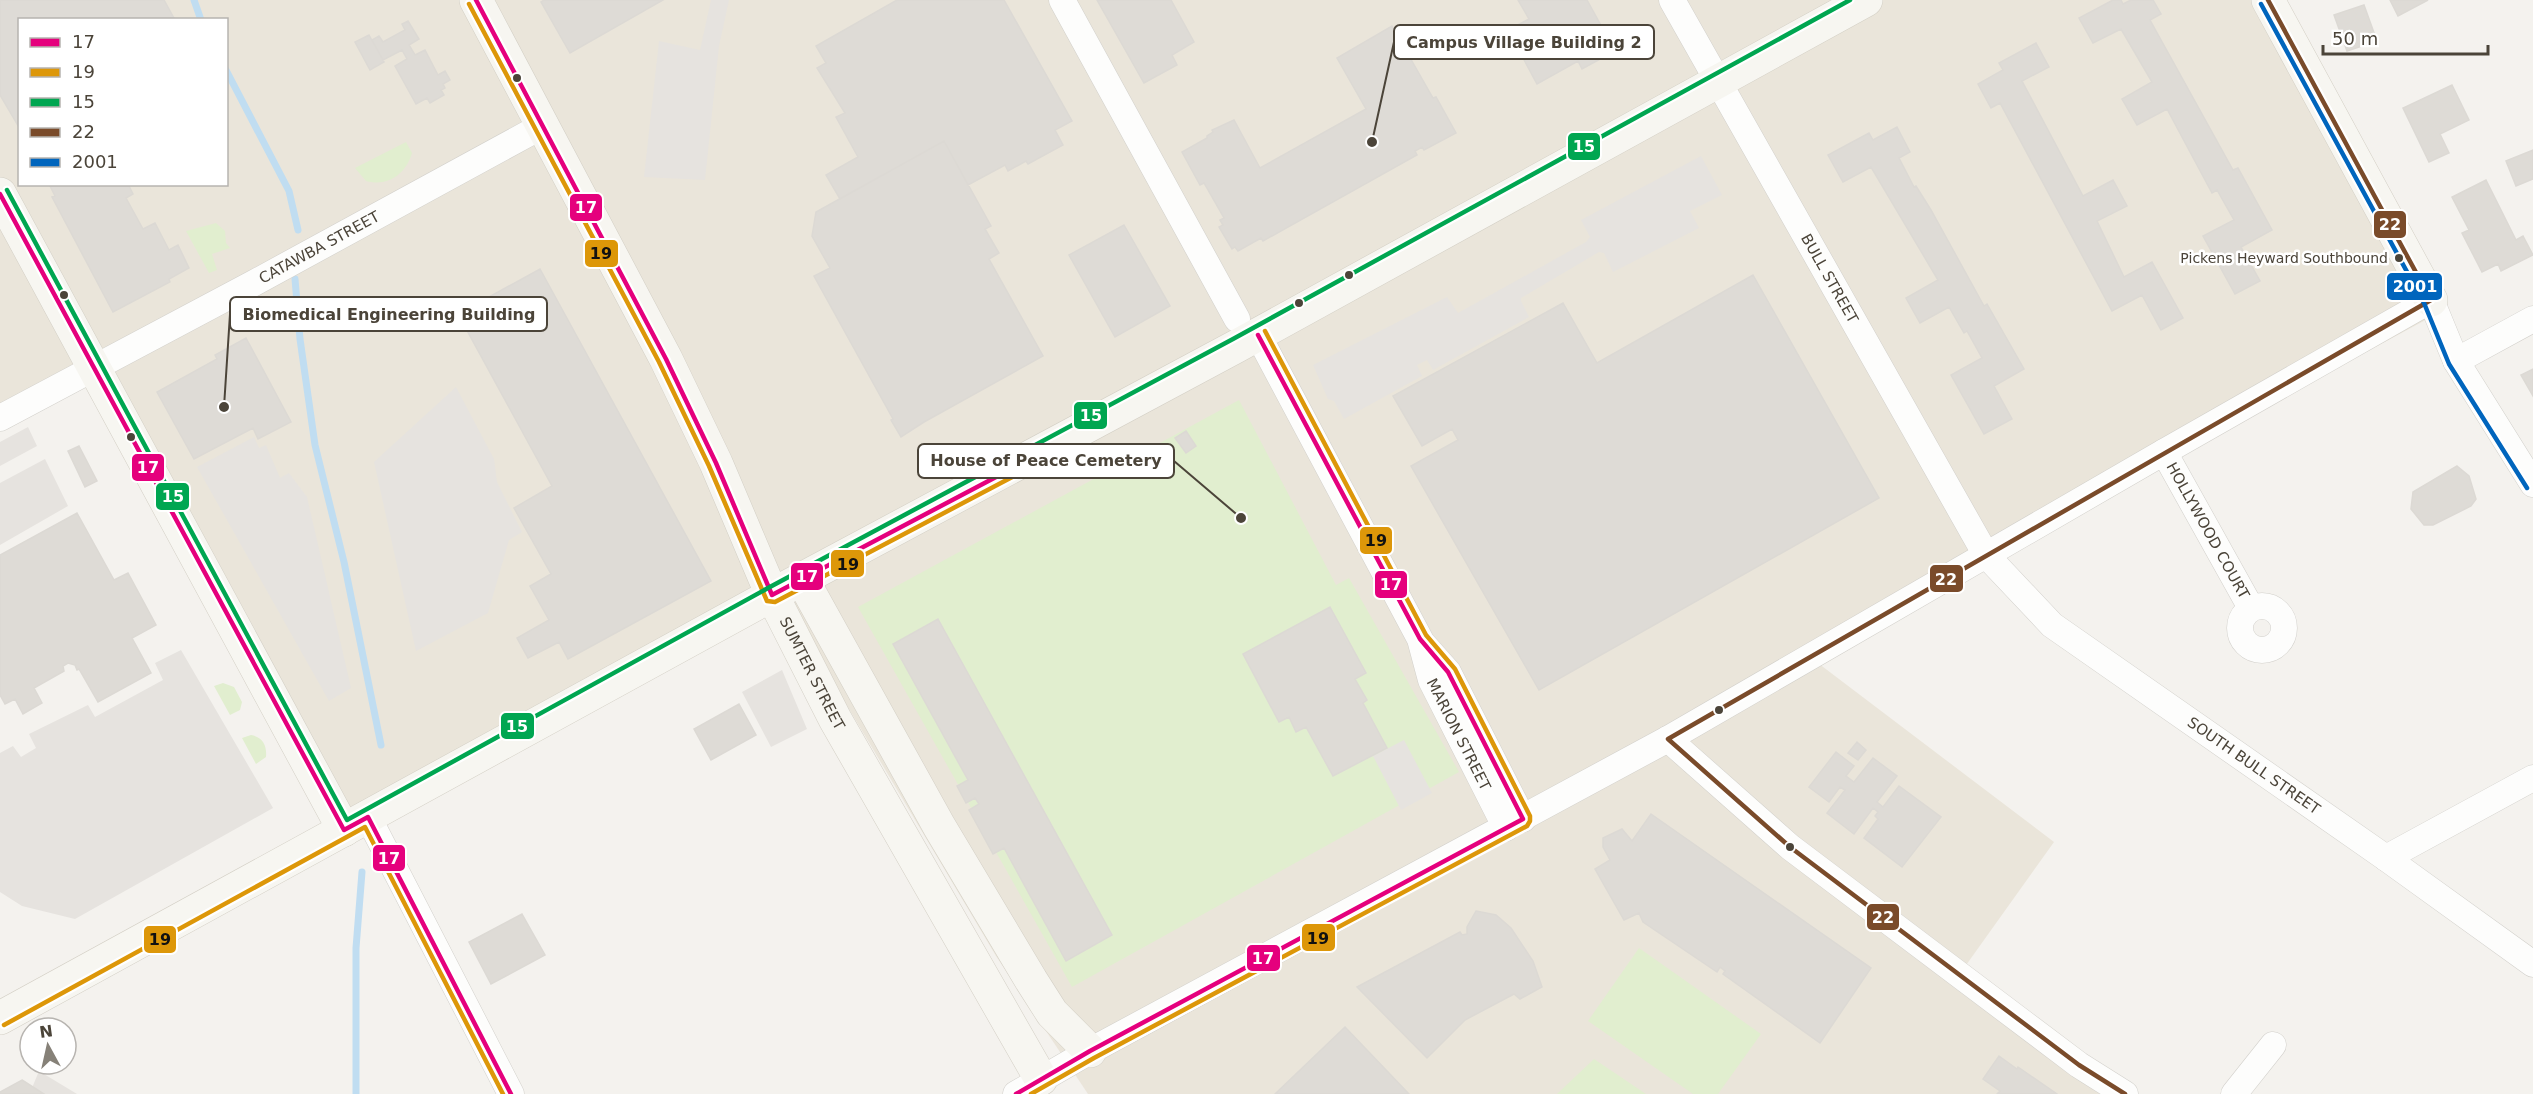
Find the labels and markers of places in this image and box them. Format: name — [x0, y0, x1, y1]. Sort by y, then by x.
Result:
callout: Campus Village Building 2 — [1394, 25, 1654, 59]
unlabelled marker — [511, 72, 523, 84]
place label: Pickens Heyward Southbound — [2180, 250, 2388, 266]
marker: Pickens Heyward Southbound — [2393, 252, 2405, 264]
unlabelled marker — [1343, 269, 1355, 281]
unlabelled marker — [58, 289, 70, 301]
callout: Biomedical Engineering Building — [230, 297, 547, 331]
unlabelled marker — [1293, 297, 1305, 309]
unlabelled marker — [125, 431, 137, 443]
callout: House of Peace Cemetery — [918, 444, 1174, 478]
unlabelled marker — [1713, 704, 1725, 716]
unlabelled marker — [1784, 841, 1796, 853]

